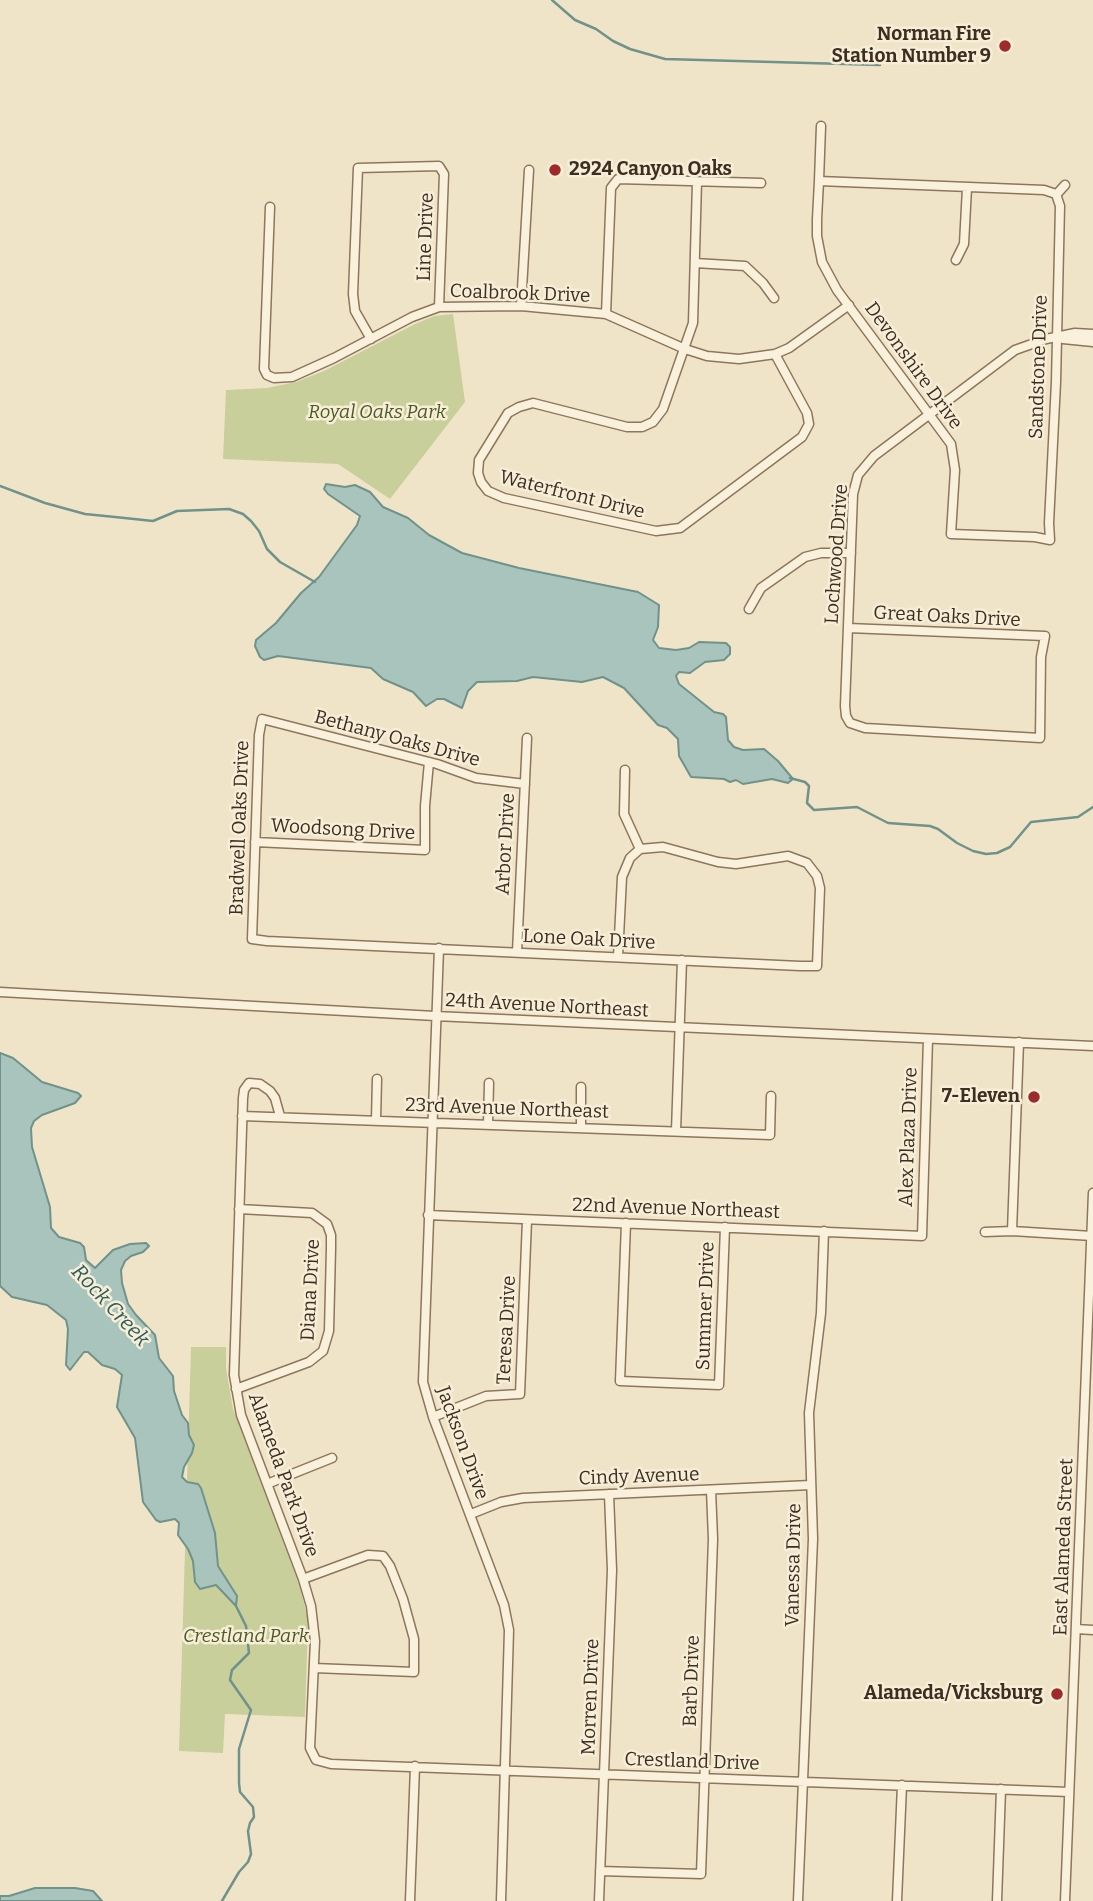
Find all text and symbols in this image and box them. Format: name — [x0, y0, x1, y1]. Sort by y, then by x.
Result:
place label: Norman Fire Station Number 9 — [832, 24, 991, 68]
marker: Norman Fire Station Number 9 — [997, 38, 1013, 54]
place label: 2924 Canyon Oaks — [569, 159, 732, 181]
marker: 2924 Canyon Oaks — [547, 162, 563, 178]
street label: Line Drive — [413, 192, 439, 282]
street label: Coalbrook Drive — [449, 280, 591, 308]
street label: Sandstone Drive — [1025, 294, 1053, 440]
street label: Devonshire Drive — [859, 298, 967, 434]
park label: Royal Oaks Park — [308, 402, 446, 424]
street label: Waterfront Drive — [497, 466, 647, 524]
street label: Lochwood Drive — [821, 483, 853, 625]
street label: Great Oaks Drive — [873, 602, 1021, 632]
street label: Bethany Oaks Drive — [312, 706, 482, 772]
street label: Bradwell Oaks Drive — [226, 740, 254, 916]
street label: Arbor Drive — [492, 792, 520, 896]
street label: Woodsong Drive — [270, 815, 416, 845]
street label: Lone Oak Drive — [522, 925, 656, 955]
street label: 24th Avenue Northeast — [445, 989, 649, 1023]
street label: Alex Plaza Drive — [895, 1067, 923, 1207]
place label: 7-Eleven — [942, 1086, 1020, 1108]
marker: 7-Eleven — [1026, 1089, 1042, 1105]
street label: 23rd Avenue Northeast — [405, 1094, 609, 1124]
street label: 22nd Avenue Northeast — [572, 1194, 780, 1224]
street label: Diana Drive — [297, 1238, 325, 1342]
street label: Summer Drive — [692, 1241, 720, 1371]
water label: Rock Creek — [66, 1260, 154, 1352]
street label: Teresa Drive — [493, 1275, 521, 1385]
street label: Jackson Drive — [431, 1383, 493, 1503]
street label: Alameda Park Drive — [243, 1390, 323, 1560]
street label: East Alameda Street — [1050, 1458, 1078, 1636]
street label: Cindy Avenue — [578, 1463, 700, 1491]
street label: Vanessa Drive — [782, 1503, 806, 1627]
park label: Crestland Park — [183, 1626, 309, 1648]
street label: Barb Drive — [679, 1635, 705, 1727]
street label: Morren Drive — [578, 1638, 604, 1756]
place label: Alameda/Vicksburg — [864, 1683, 1043, 1705]
marker: Alameda/Vicksburg — [1049, 1686, 1065, 1702]
street label: Crestland Drive — [624, 1748, 760, 1776]

